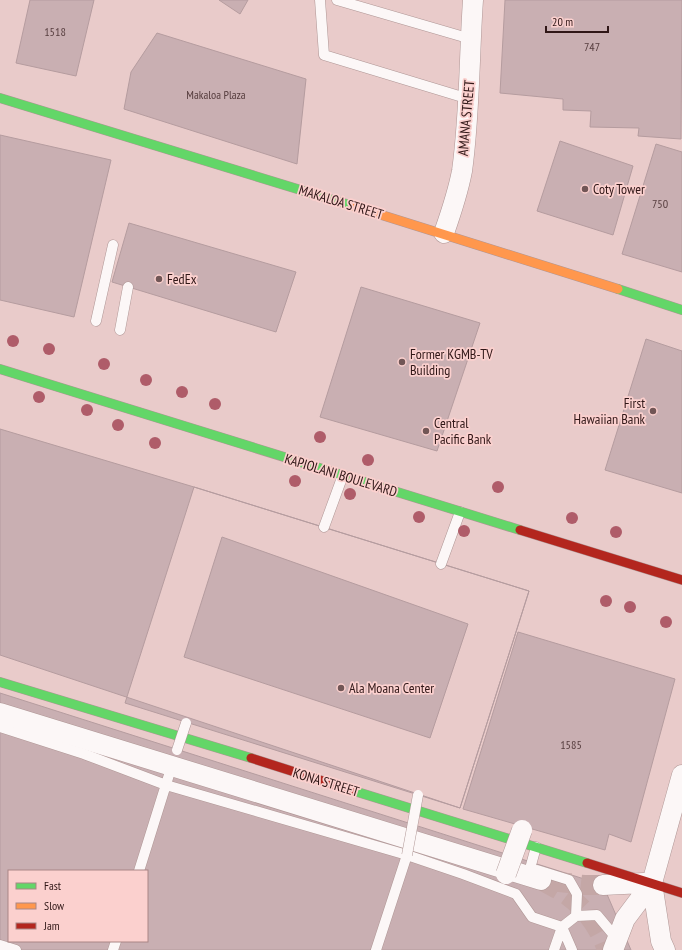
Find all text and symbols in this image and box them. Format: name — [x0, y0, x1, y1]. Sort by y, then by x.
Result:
scale bar — [546, 8, 608, 34]
text: 20 m — [552, 14, 573, 29]
house number: 1518 — [44, 24, 66, 39]
house number: 747 — [584, 39, 600, 54]
street label: AMANA STREET — [454, 79, 478, 157]
house number: Makaloa Plaza — [186, 87, 246, 102]
place label: Coty Tower — [593, 180, 645, 198]
street label: MAKALOA STREET — [297, 181, 386, 224]
marker: Coty Tower — [580, 184, 590, 194]
house number: 750 — [652, 196, 668, 211]
place label: FedEx — [167, 270, 197, 288]
marker: FedEx — [154, 274, 164, 284]
place label: Former KGMB-TV Building — [410, 345, 493, 379]
marker: Former KGMB-TV Building — [397, 357, 407, 367]
place label: First Hawaiian Bank — [573, 394, 646, 428]
marker: First Hawaiian Bank — [648, 406, 658, 416]
place label: Central Pacific Bank — [434, 414, 492, 448]
marker: Central Pacific Bank — [421, 426, 431, 436]
street label: KAPIOLANI BOULEVARD — [283, 449, 399, 501]
place label: Ala Moana Center — [349, 679, 434, 697]
marker: Ala Moana Center — [336, 683, 346, 693]
house number: 1585 — [560, 737, 582, 752]
street label: KONA STREET — [291, 763, 362, 801]
legend — [8, 870, 148, 942]
text: Fast — [44, 878, 62, 893]
text: Slow — [44, 898, 65, 913]
text: Jam — [43, 918, 60, 933]

